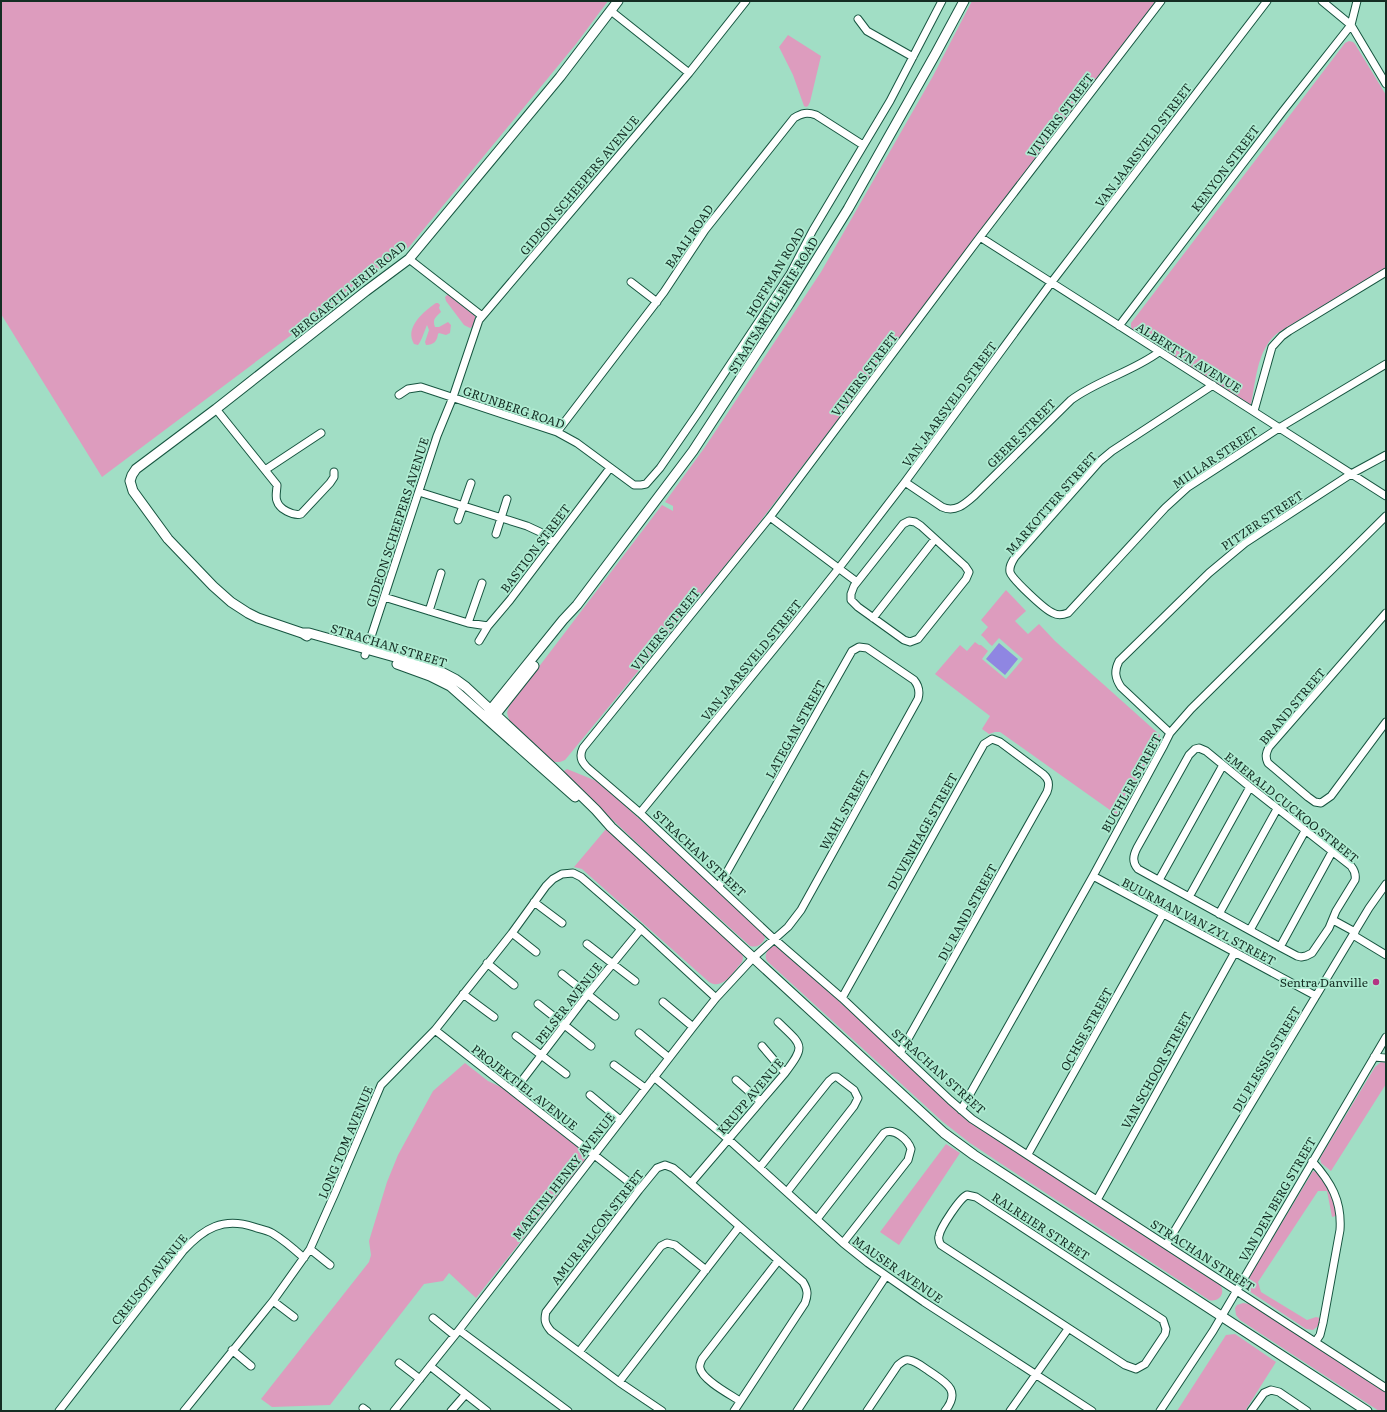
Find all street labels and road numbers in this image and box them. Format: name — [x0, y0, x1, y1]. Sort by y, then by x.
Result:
street label: VIVIERS STREET — [1022, 69, 1098, 161]
street label: VAN JAARSVELD STREET — [1090, 79, 1196, 211]
street label: GIDEON SCHEEPERS AVENUE — [515, 111, 643, 259]
street label: KENYON STREET — [1186, 121, 1264, 215]
street label: BAAIJ ROAD — [660, 200, 718, 272]
street label: HOFFMAN ROAD — [741, 224, 809, 320]
street label: STAATSARTILLERIE ROAD — [723, 233, 823, 377]
street label: BERGARTILLERIE ROAD — [286, 237, 410, 341]
street label: ALBERTYN AVENUE — [1133, 317, 1245, 397]
street label: VIVIERS STREET — [826, 328, 902, 420]
street label: VAN JAARSVELD STREET — [897, 337, 1001, 471]
street label: GRUNBERG ROAD — [461, 381, 567, 433]
street label: GEERE STREET — [982, 394, 1060, 472]
street label: MILLAR STREET — [1168, 421, 1262, 493]
street label: GIDEON SCHEEPERS AVENUE — [361, 434, 433, 609]
street label: MARKOTTER STREET — [1001, 447, 1101, 559]
street label: PITZER STREET — [1217, 486, 1307, 554]
street label: BASTION STREET — [496, 500, 574, 596]
street label: VIVIERS STREET — [626, 584, 704, 674]
street label: VAN JAARSVELD STREET — [696, 595, 806, 725]
street label: STRACHAN STREET — [328, 619, 450, 671]
street label: BRAND STREET — [1254, 664, 1330, 748]
street label: LATEGAN STREET — [760, 676, 830, 782]
street label: BUCHLER STREET — [1096, 730, 1166, 836]
street label: EMERALD CUCKOO STREET — [1221, 747, 1363, 867]
street label: WAHL STREET — [815, 767, 874, 853]
street label: DUVENHAGE STREET — [882, 769, 962, 893]
street label: STRACHAN STREET — [650, 805, 751, 901]
street label: DU RAND STREET — [933, 860, 1001, 964]
street label: BUURMAN VAN ZYL STREET — [1119, 873, 1280, 970]
street label: PELSER AVENUE — [530, 958, 606, 1048]
street label: OCHSE STREET — [1056, 984, 1117, 1074]
street label: DU PLESSIS STREET — [1227, 1002, 1305, 1115]
street label: VAN SCHOOR STREET — [1116, 1008, 1196, 1132]
street label: STRACHAN STREET — [888, 1024, 990, 1118]
street label: PROJEKTIEL AVENUE — [468, 1040, 582, 1134]
street label: KRUPP AVENUE — [713, 1054, 788, 1138]
street label: LONG TOM AVENUE — [313, 1082, 377, 1201]
street label: MARTINI HENRY AVENUE — [507, 1108, 619, 1244]
street label: VAN DEN BERG STREET — [1234, 1133, 1320, 1265]
street label: AMUR FALCON STREET — [546, 1165, 648, 1289]
street label: RALREIER STREET — [989, 1188, 1094, 1265]
street label: STRACHAN STREET — [1147, 1214, 1259, 1296]
street label: CREUSOT AVENUE — [107, 1229, 192, 1328]
street label: MAUSER AVENUE — [849, 1231, 947, 1307]

